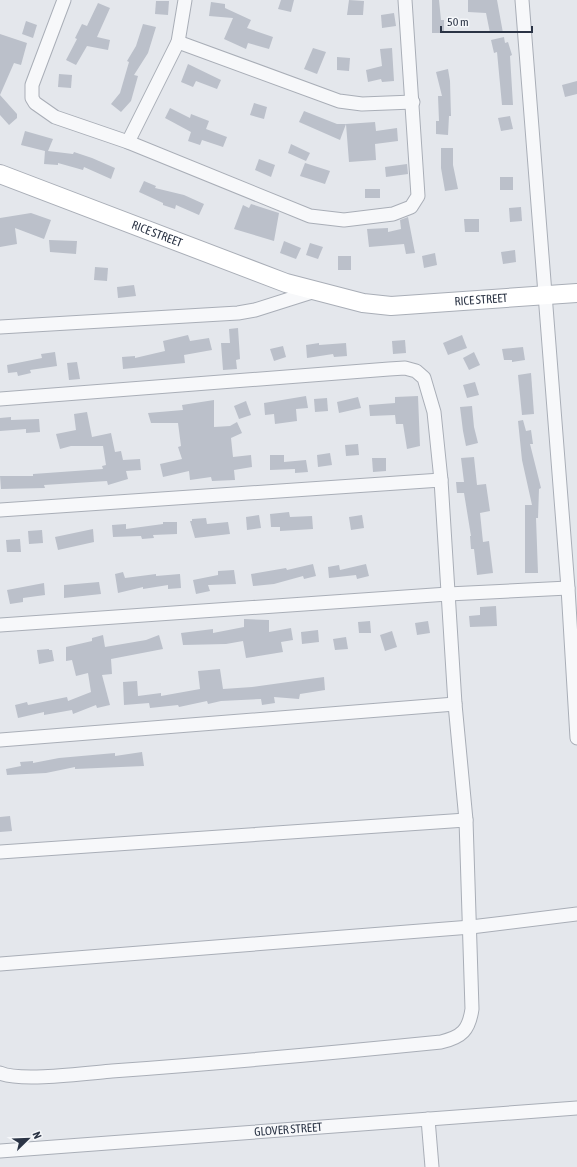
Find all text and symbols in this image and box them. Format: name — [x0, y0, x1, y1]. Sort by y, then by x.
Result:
scale bar — [441, 8, 532, 34]
text: 50 m — [447, 15, 469, 29]
street label: RICE STREET — [130, 218, 185, 250]
street label: RICE STREET — [454, 291, 509, 309]
north arrow — [8, 1119, 48, 1159]
street label: GLOVER STREET — [254, 1120, 323, 1139]
text: N — [30, 1130, 44, 1140]

